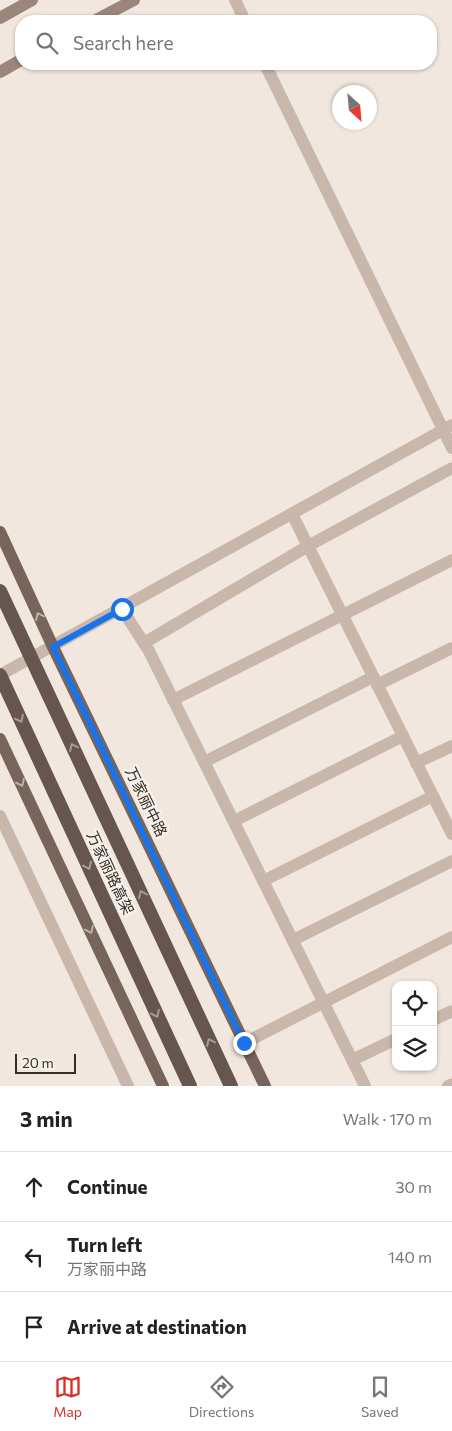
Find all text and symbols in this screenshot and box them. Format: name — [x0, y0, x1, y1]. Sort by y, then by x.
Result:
search box — [15, 15, 437, 70]
icon: search — [33, 29, 61, 57]
text: Search here — [73, 31, 173, 54]
north arrow — [332, 85, 377, 130]
route start — [111, 598, 134, 621]
one-way arrow — [35, 612, 45, 621]
one-way arrow — [14, 714, 25, 723]
one-way arrow — [69, 743, 80, 752]
street label: 万家丽中路 — [122, 764, 171, 839]
one-way arrow — [14, 778, 25, 787]
street label: 万家丽路高架 — [84, 828, 138, 917]
one-way arrow — [82, 861, 93, 870]
one-way arrow — [137, 890, 148, 899]
one-way arrow — [83, 925, 94, 934]
map controls — [392, 981, 437, 1071]
button: locate — [392, 981, 437, 1026]
one-way arrow — [150, 1009, 161, 1018]
button: layers — [392, 1026, 437, 1071]
route end — [233, 1032, 256, 1055]
one-way arrow — [206, 1038, 217, 1047]
scale bar — [15, 1051, 76, 1074]
text: 20 m — [22, 1054, 54, 1071]
text: 3 min — [20, 1106, 73, 1131]
text: Walk · 170 m — [343, 1109, 432, 1128]
icon: ahead — [20, 1173, 48, 1201]
text: Continue — [67, 1175, 147, 1198]
text: 30 m — [395, 1177, 432, 1196]
text: Turn left — [67, 1233, 142, 1256]
icon: left — [20, 1243, 48, 1271]
text: 140 m — [388, 1247, 432, 1266]
text: 万家丽中路 — [67, 1259, 147, 1278]
icon: arrive — [20, 1313, 48, 1341]
text: Arrive at destination — [67, 1315, 247, 1338]
tab: Map — [53, 1373, 82, 1420]
tab: Directions — [189, 1373, 254, 1420]
tab: Saved — [361, 1373, 399, 1420]

